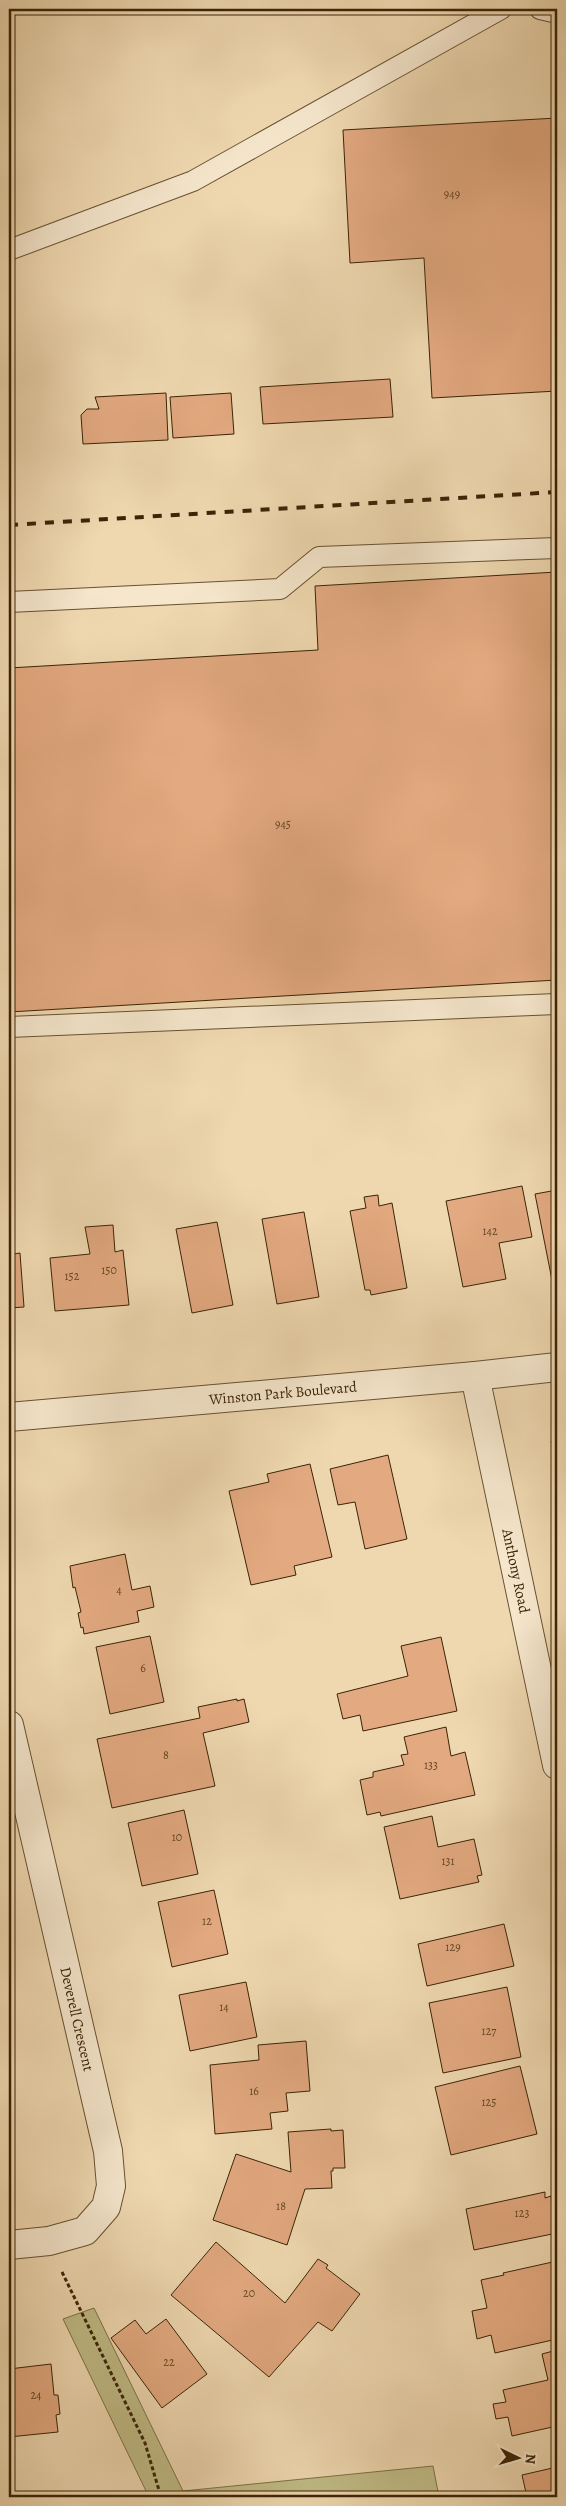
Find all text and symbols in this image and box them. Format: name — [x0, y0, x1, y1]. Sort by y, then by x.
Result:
house number: 949 — [444, 186, 460, 202]
house number: 945 — [275, 816, 291, 832]
house number: 142 — [482, 1223, 498, 1239]
house number: 150 — [101, 1262, 117, 1278]
house number: 152 — [65, 1268, 80, 1284]
street label: Winston Park Boulevard — [207, 1376, 359, 1410]
street label: Anthony Road — [497, 1526, 535, 1616]
house number: 4 — [116, 1582, 122, 1598]
house number: 6 — [140, 1660, 146, 1676]
house number: 8 — [163, 1747, 169, 1763]
house number: 133 — [424, 1757, 438, 1773]
house number: 10 — [172, 1829, 182, 1845]
house number: 131 — [441, 1853, 455, 1869]
house number: 12 — [202, 1913, 212, 1929]
house number: 129 — [445, 1939, 461, 1955]
street label: Deverell Crescent — [55, 1965, 99, 2073]
house number: 14 — [219, 1999, 229, 2015]
house number: 127 — [482, 2023, 497, 2039]
house number: 16 — [249, 2083, 259, 2099]
house number: 125 — [482, 2094, 496, 2110]
house number: 18 — [276, 2198, 286, 2214]
house number: 123 — [515, 2205, 529, 2221]
house number: 20 — [243, 2285, 255, 2301]
house number: 22 — [163, 2354, 175, 2370]
house number: 24 — [30, 2387, 42, 2403]
north arrow — [494, 2434, 544, 2484]
text: N — [521, 2453, 540, 2465]

